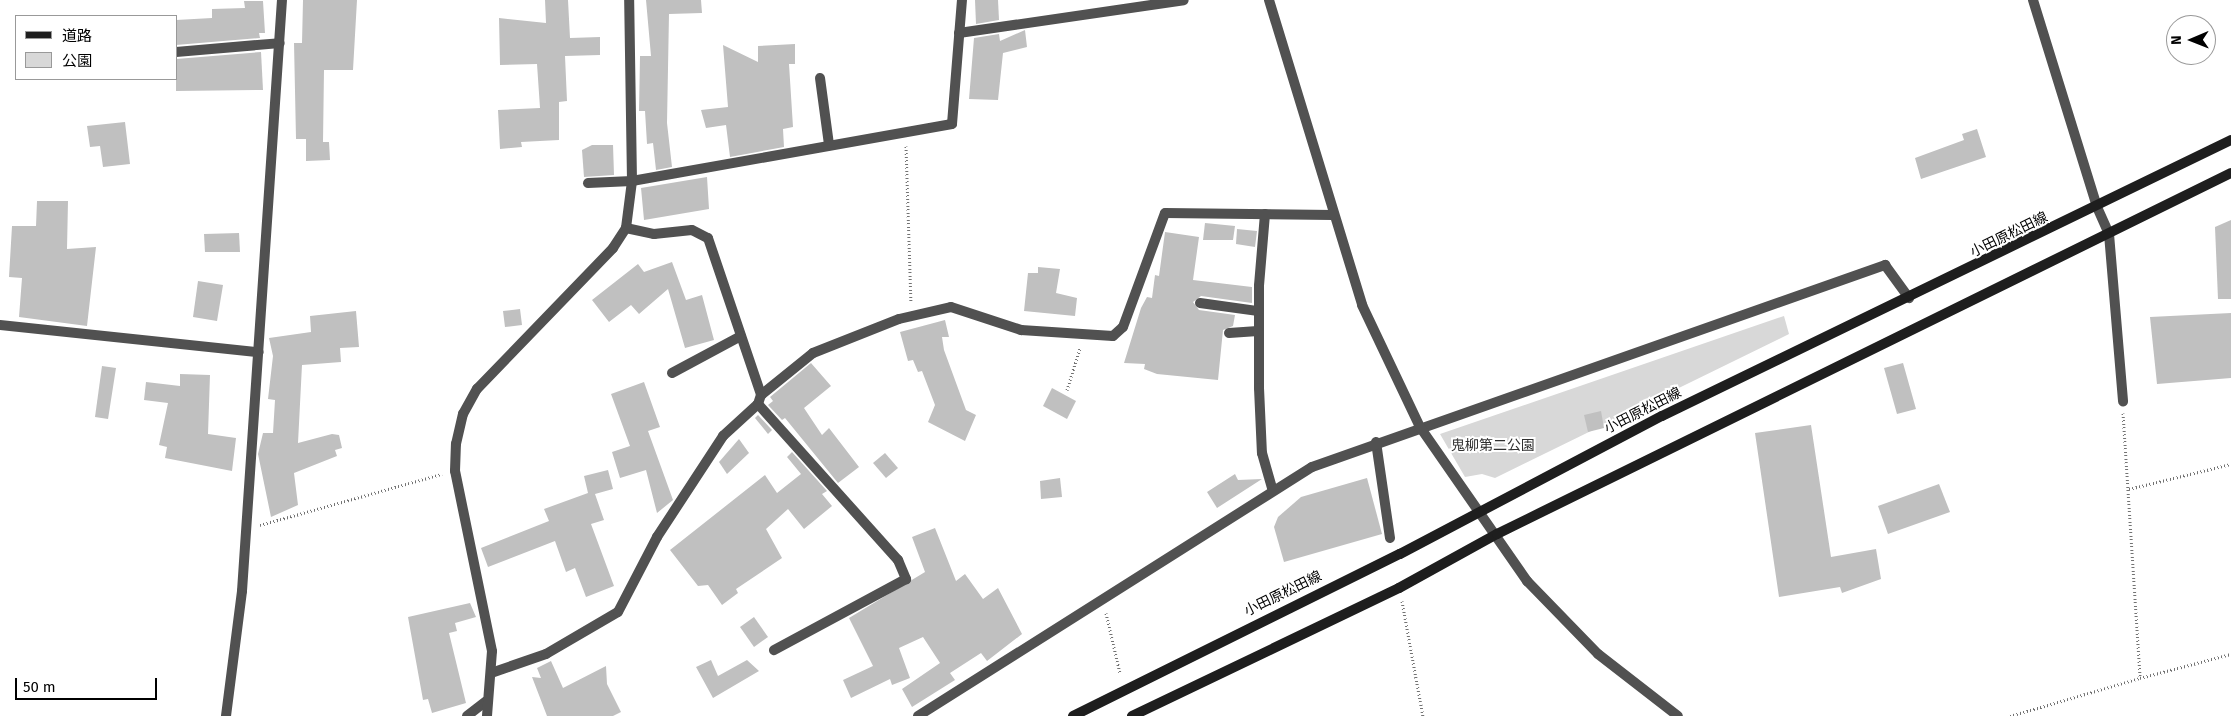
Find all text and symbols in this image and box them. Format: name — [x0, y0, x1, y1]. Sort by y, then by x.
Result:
legend — [15, 15, 178, 80]
north arrow — [2166, 15, 2216, 65]
text: 道路 — [62, 27, 92, 45]
text: N — [2168, 35, 2185, 45]
text: 公園 — [62, 52, 92, 70]
street label: 小田原松田線 — [1968, 209, 2050, 261]
street label: 小田原松田線 — [1602, 384, 1684, 438]
park label: 鬼柳第二公園 — [1451, 438, 1535, 454]
street label: 小田原松田線 — [1242, 568, 1324, 620]
scale bar — [18, 668, 160, 700]
text: 50 m — [23, 678, 56, 696]

